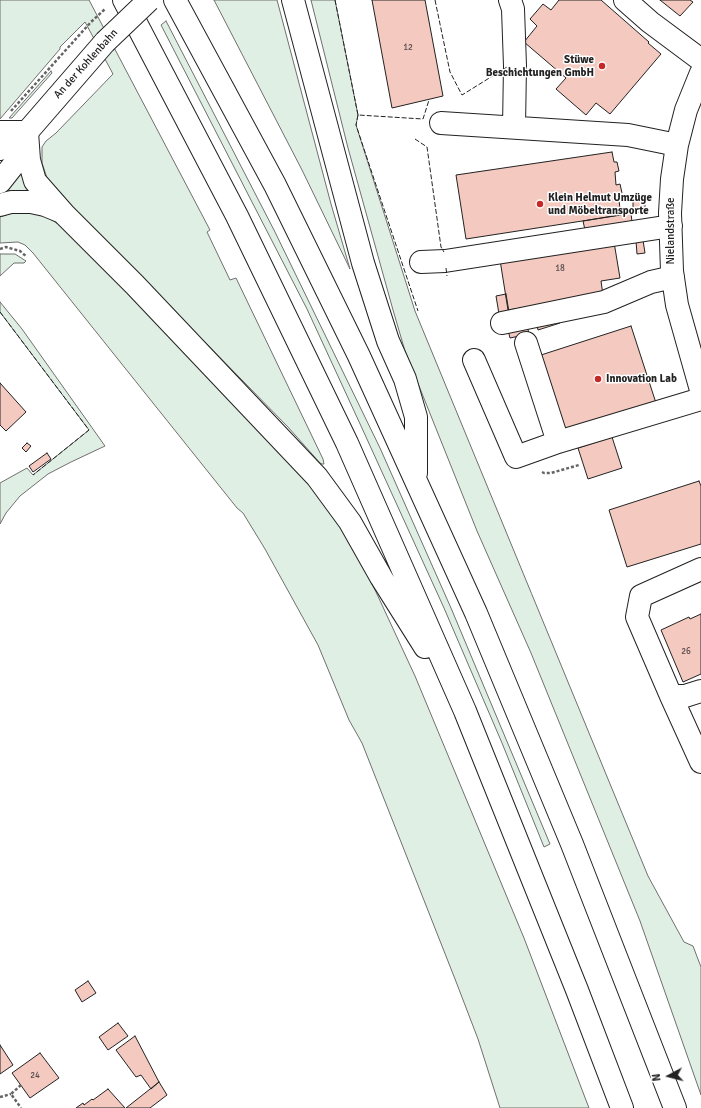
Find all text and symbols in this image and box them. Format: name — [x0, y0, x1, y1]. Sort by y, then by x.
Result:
street label: An der Kohlenbahn — [51, 27, 121, 101]
house number: 12 — [403, 43, 413, 53]
place label: Stüwe Beschichtungen GmbH — [486, 53, 594, 79]
marker: Stüwe Beschichtungen GmbH — [597, 61, 607, 71]
place label: Klein Helmut Umzüge und Möbeltransporte — [548, 191, 652, 217]
street label: Nielandstraße — [664, 197, 678, 265]
marker: Klein Helmut Umzüge und Möbeltransporte — [535, 199, 545, 209]
house number: 18 — [555, 264, 565, 274]
place label: Innovation Lab — [606, 372, 677, 386]
marker: Innovation Lab — [593, 374, 603, 384]
house number: 26 — [681, 647, 691, 657]
north arrow — [649, 1056, 689, 1096]
house number: 24 — [30, 1071, 40, 1081]
text: N — [650, 1073, 664, 1082]

